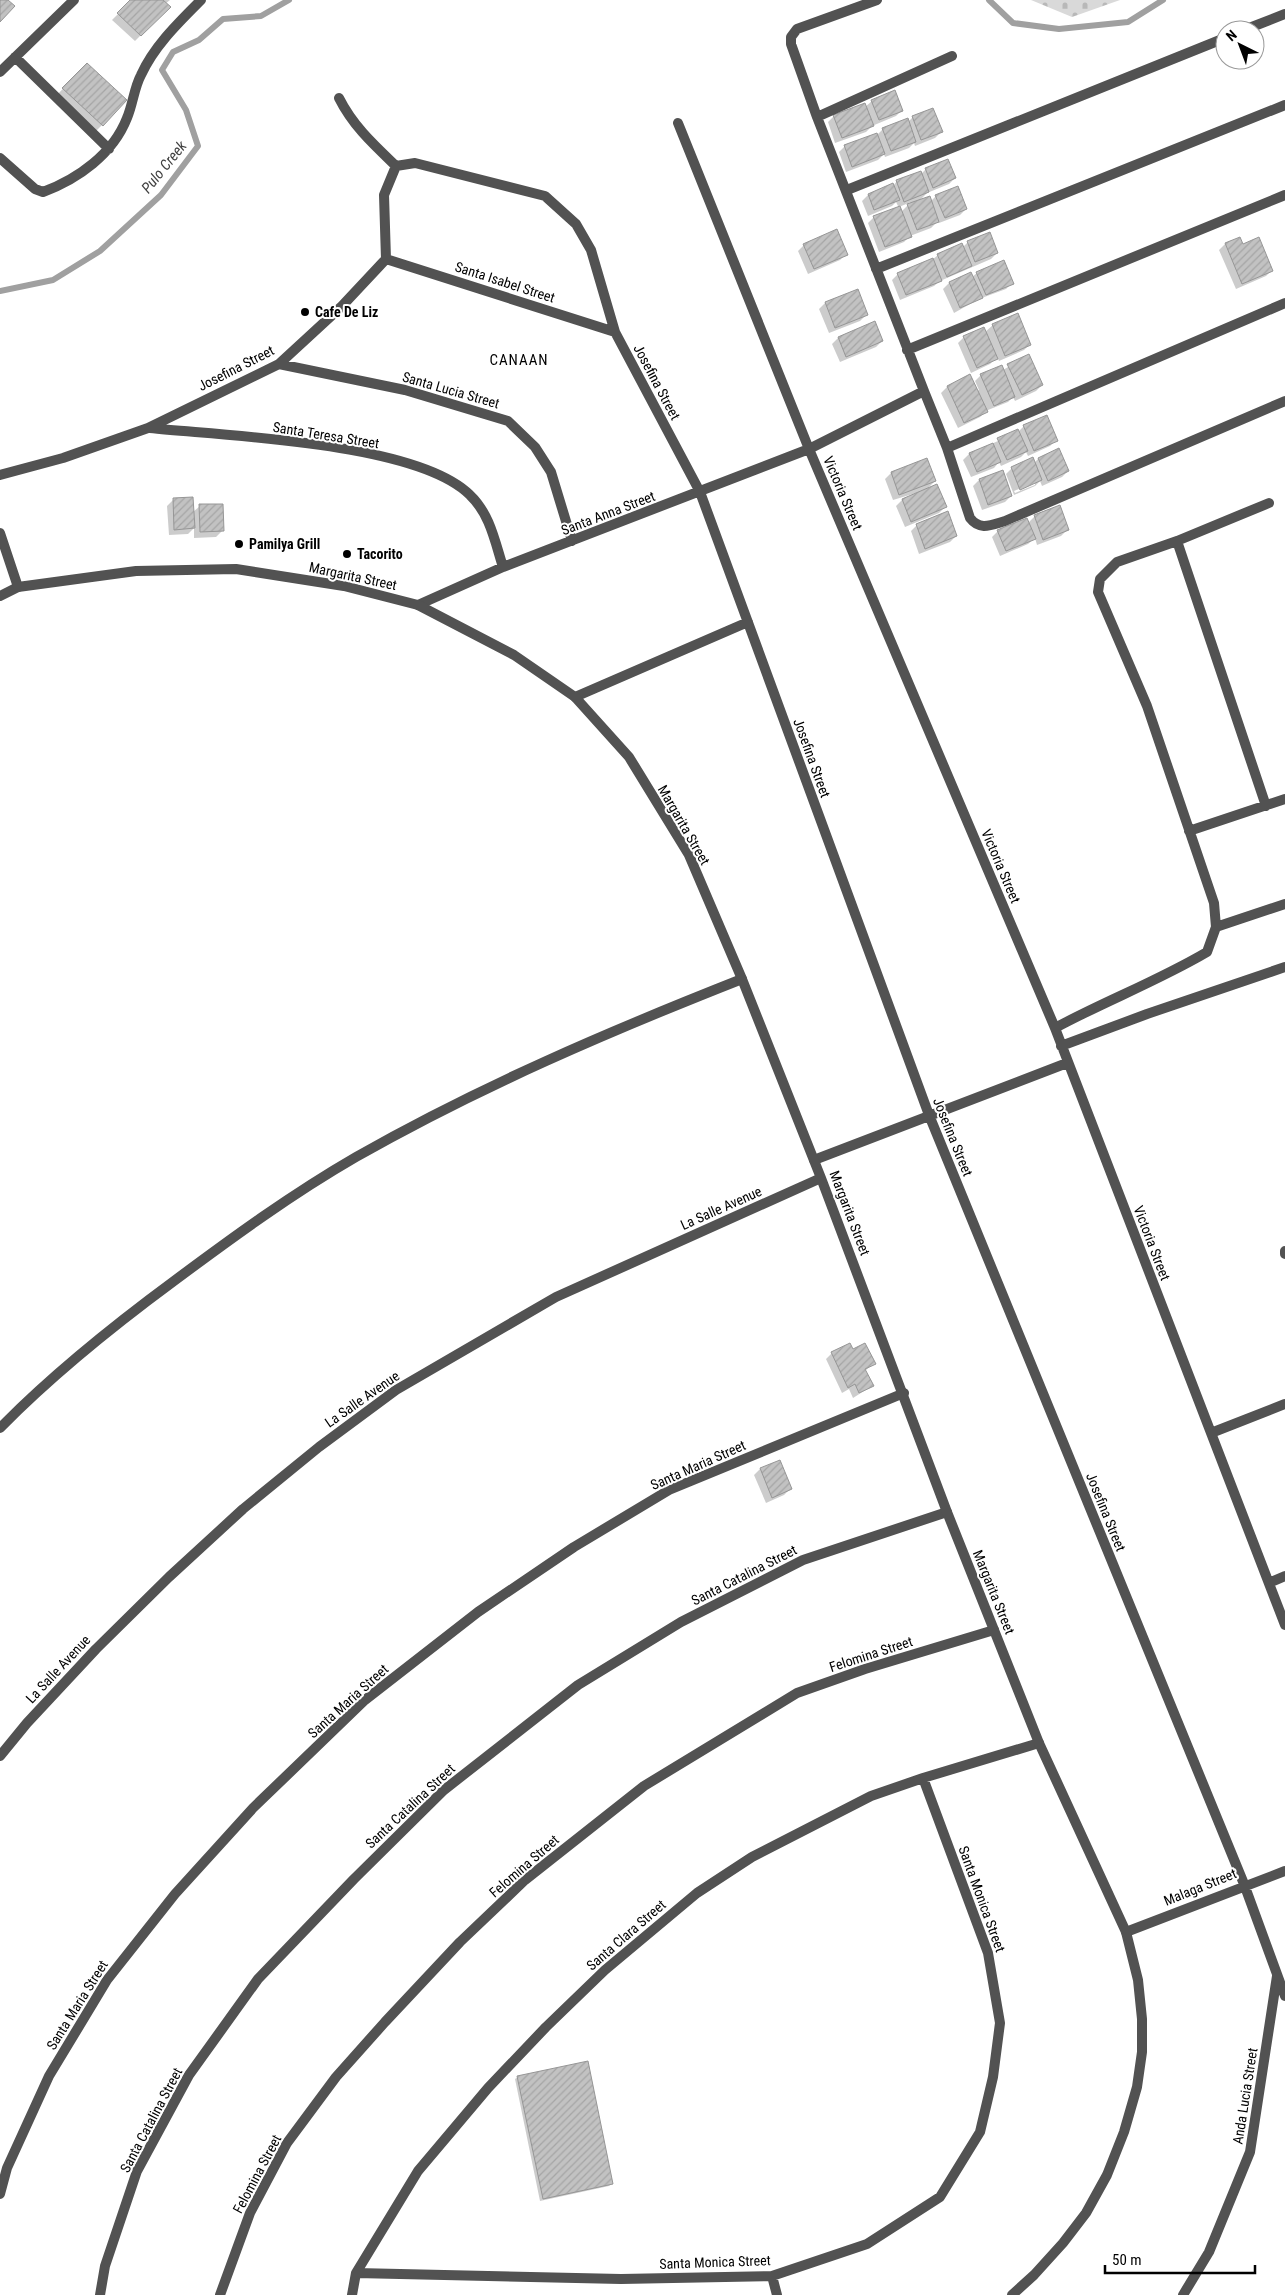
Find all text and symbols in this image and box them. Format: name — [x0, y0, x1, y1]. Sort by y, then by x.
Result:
north arrow — [1215, 20, 1265, 70]
text: N — [1223, 27, 1240, 44]
water label: Pulo Creek — [138, 137, 191, 197]
street label: Santa Isabel Street — [453, 258, 557, 306]
place label: Cafe De Liz — [315, 304, 378, 320]
marker: Cafe De Liz — [299, 306, 311, 318]
street label: Josefina Street — [195, 342, 277, 394]
street label: Josefina Street — [630, 342, 684, 422]
district label: CANAAN — [489, 351, 549, 369]
street label: Santa Lucia Street — [401, 368, 501, 412]
street label: Santa Teresa Street — [272, 419, 380, 451]
street label: Victoria Street — [820, 454, 866, 532]
street label: Santa Anna Street — [559, 488, 657, 538]
place label: Pamilya Grill — [249, 536, 320, 552]
marker: Pamilya Grill — [233, 538, 245, 550]
place label: Tacorito — [357, 546, 403, 562]
marker: Tacorito — [341, 548, 353, 560]
street label: Margarita Street — [308, 559, 398, 593]
street label: Josefina Street — [790, 716, 834, 800]
street label: Margarita Street — [655, 782, 713, 868]
street label: Victoria Street — [978, 827, 1024, 905]
street label: Josefina Street — [930, 1095, 976, 1179]
street label: Margarita Street — [827, 1168, 873, 1258]
street label: La Salle Avenue — [678, 1183, 764, 1233]
street label: Victoria Street — [1130, 1203, 1174, 1283]
street label: La Salle Avenue — [322, 1367, 403, 1431]
street label: Santa Maria Street — [648, 1437, 748, 1493]
street label: Josefina Street — [1083, 1470, 1129, 1554]
street label: Santa Catalina Street — [689, 1541, 799, 1609]
street label: Margarita Street — [970, 1548, 1018, 1636]
street label: La Salle Avenue — [22, 1631, 94, 1706]
street label: Felomina Street — [827, 1633, 915, 1675]
street label: Santa Maria Street — [305, 1661, 391, 1741]
street label: Santa Catalina Street — [362, 1761, 458, 1851]
street label: Felomina Street — [486, 1832, 562, 1900]
street label: Santa Monica Street — [955, 1844, 1009, 1954]
street label: Malaga Street — [1161, 1865, 1239, 1909]
street label: Santa Clara Street — [583, 1896, 669, 1974]
street label: Santa Maria Street — [43, 1957, 111, 2053]
street label: Anda Lucia Street — [1229, 2047, 1261, 2145]
street label: Santa Catalina Street — [117, 2065, 185, 2175]
street label: Felomina Street — [230, 2132, 284, 2216]
scale bar — [1105, 2242, 1255, 2274]
text: 50 m — [1112, 2251, 1142, 2269]
street label: Santa Monica Street — [659, 2252, 771, 2272]

